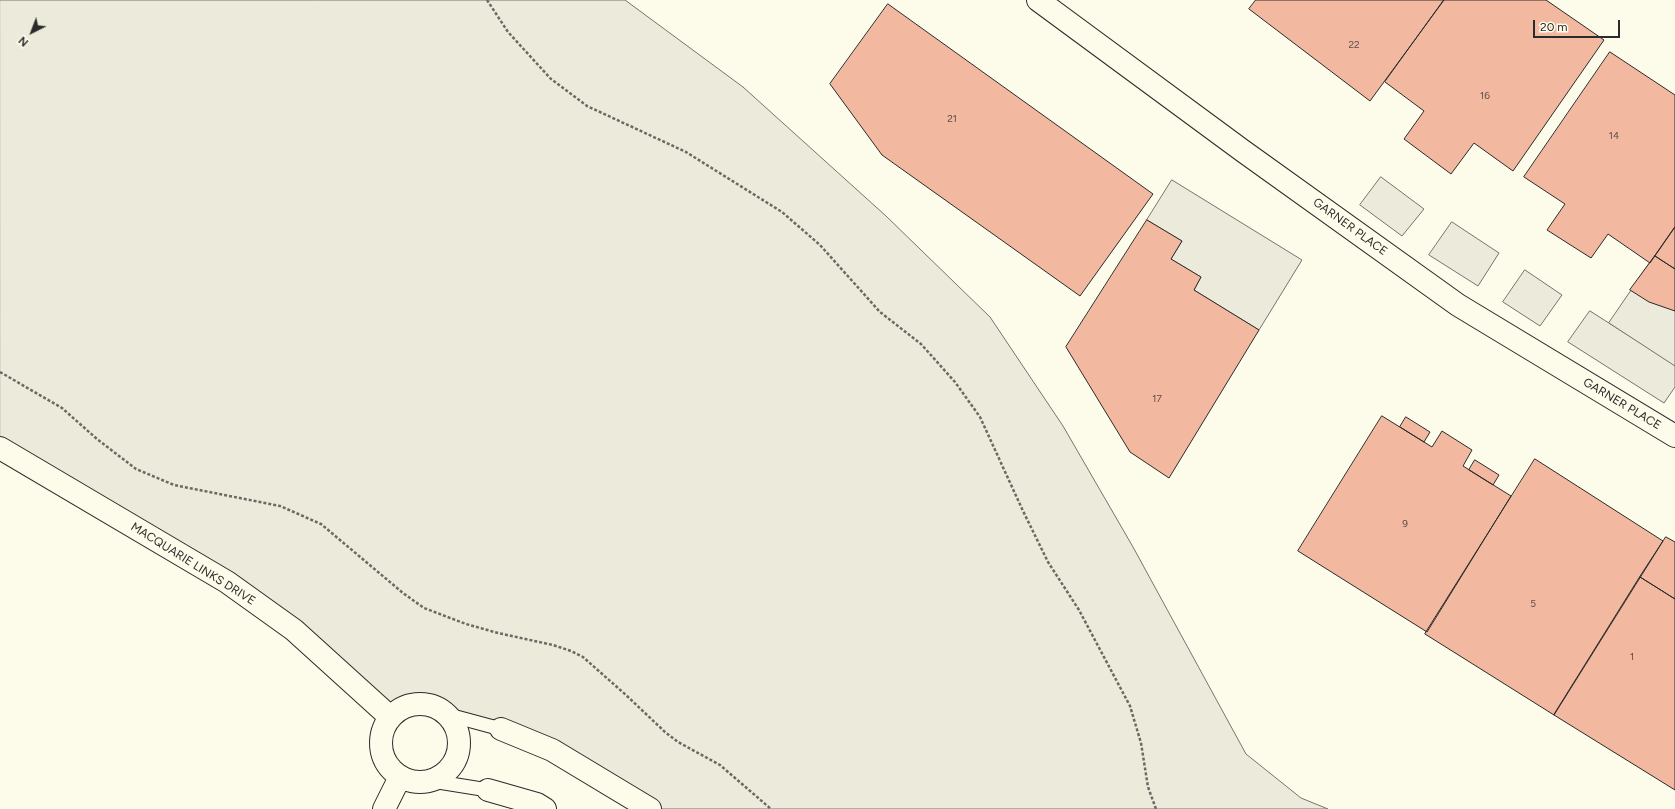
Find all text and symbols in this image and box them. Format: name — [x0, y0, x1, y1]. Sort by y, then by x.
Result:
north arrow — [12, 12, 52, 52]
scale bar — [1535, 12, 1622, 38]
text: 20 m — [1540, 20, 1568, 34]
text: N — [16, 34, 31, 49]
house number: 22 — [1348, 39, 1360, 51]
house number: 16 — [1480, 90, 1490, 102]
house number: 21 — [947, 113, 957, 125]
house number: 14 — [1609, 130, 1619, 142]
street label: GARNER PLACE — [1310, 195, 1390, 259]
street label: GARNER PLACE — [1580, 375, 1664, 433]
house number: 17 — [1152, 393, 1162, 405]
house number: 9 — [1402, 518, 1408, 530]
street label: MACQUARIE LINKS DRIVE — [128, 520, 258, 608]
house number: 5 — [1530, 598, 1536, 610]
house number: 1 — [1630, 651, 1634, 663]

